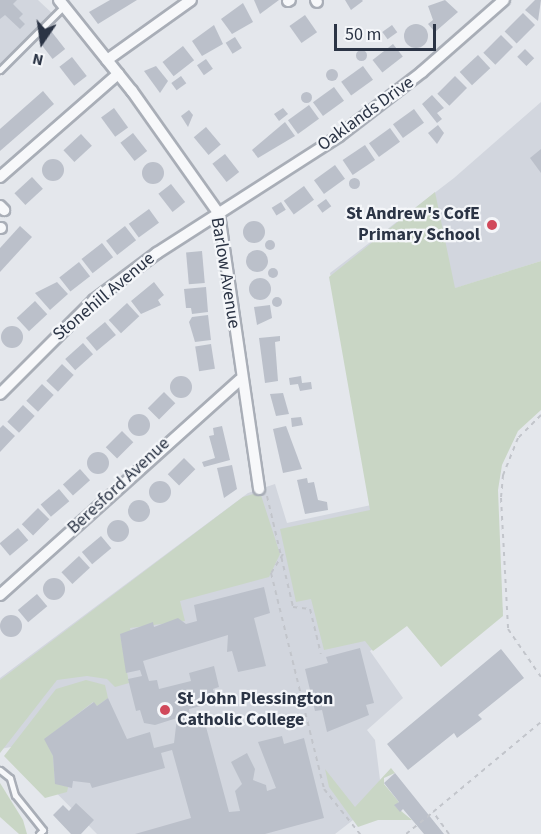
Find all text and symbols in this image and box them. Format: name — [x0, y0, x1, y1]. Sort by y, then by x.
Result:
north arrow — [12, 12, 72, 72]
scale bar — [337, 12, 439, 50]
text: 50 m — [345, 22, 381, 47]
text: N — [30, 48, 46, 71]
street label: Oaklands Drive — [314, 72, 418, 156]
place label: St Andrew's CofE Primary School — [346, 204, 480, 246]
street label: Barlow Avenue — [206, 216, 244, 330]
marker: St Andrew's CofE Primary School — [485, 218, 499, 232]
street label: Stonehill Avenue — [49, 248, 159, 346]
street label: Beresford Avenue — [63, 433, 175, 539]
place label: St John Plessington Catholic College — [177, 689, 333, 732]
marker: St John Plessington Catholic College — [158, 703, 172, 717]

